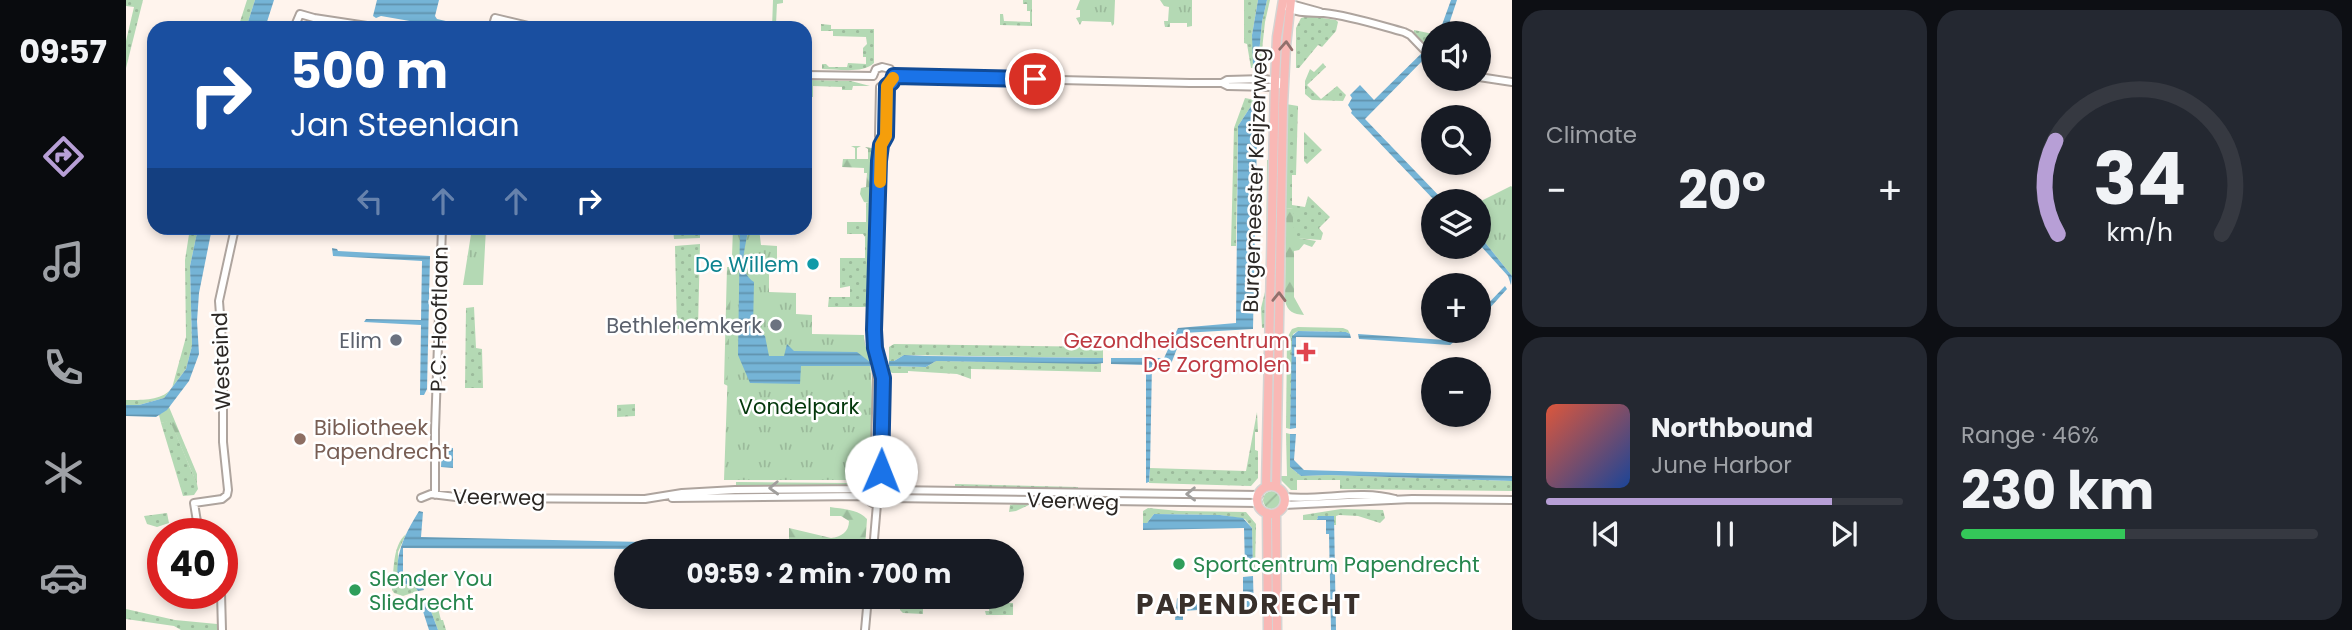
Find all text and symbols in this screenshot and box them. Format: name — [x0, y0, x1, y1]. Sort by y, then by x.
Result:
map controls — [1421, 21, 1491, 427]
button: sound — [1421, 21, 1491, 91]
text: 09:57 — [19, 29, 107, 74]
text: 500 m — [290, 37, 448, 105]
one-way arrow — [1278, 40, 1293, 51]
street label: Burgemeester Keijzerweg — [1236, 47, 1274, 313]
icon: right — [175, 49, 266, 140]
pin — [1005, 49, 1065, 109]
icon: arrive — [1016, 60, 1054, 98]
text: Jan Steenlaan — [290, 102, 520, 147]
button: search — [1421, 105, 1491, 175]
text: Climate — [1546, 119, 1637, 151]
text: 34 — [2093, 129, 2186, 230]
icon: directions — [39, 132, 88, 181]
text: 20° — [1678, 154, 1766, 227]
text: − — [1546, 164, 1567, 217]
text: + — [1877, 164, 1903, 217]
icon: left — [351, 182, 389, 220]
icon: ahead — [424, 182, 462, 220]
icon: ahead — [497, 182, 535, 220]
icon: right — [570, 182, 608, 220]
button: layers — [1421, 189, 1491, 259]
text: km/h — [2106, 215, 2173, 250]
icon: music — [39, 237, 88, 286]
street label: P.C. Hooftlaan — [423, 246, 455, 392]
place label: De Willem — [695, 250, 799, 279]
marker: De Willem — [805, 256, 821, 272]
button: + — [1421, 273, 1491, 343]
one-way arrow — [1271, 291, 1287, 301]
place label: Bethlehemkerk — [606, 311, 762, 340]
street label: Westeind — [205, 312, 237, 410]
marker: Bethlehemkerk — [768, 317, 784, 333]
place label: Elim — [339, 326, 382, 355]
place label: Gezondheidscentrum De Zorgmolen — [1063, 326, 1290, 379]
marker: Elim — [388, 332, 404, 348]
marker: Gezondheidscentrum De Zorgmolen — [1296, 342, 1316, 362]
icon: phone — [39, 343, 88, 392]
button: − — [1421, 357, 1491, 427]
park label: Vondelpark — [739, 392, 859, 421]
text: Northbound — [1651, 410, 1813, 446]
place label: Bibliotheek Papendrecht — [314, 413, 450, 466]
text: Range · 46% — [1961, 419, 2099, 451]
marker: Bibliotheek Papendrecht — [292, 431, 308, 447]
position arrow — [844, 434, 918, 508]
icon: climate — [39, 448, 88, 497]
text: June Harbor — [1651, 449, 1792, 481]
text: 230 km — [1961, 454, 2154, 527]
one-way arrow — [768, 481, 779, 496]
street label: Veerweg — [452, 482, 546, 512]
street label: Veerweg — [1026, 485, 1120, 517]
one-way arrow — [1185, 486, 1196, 501]
icon: previous — [1587, 515, 1625, 553]
icon: pause — [1706, 515, 1744, 553]
icon: next — [1825, 515, 1863, 553]
speed limit sign: 40 — [147, 518, 238, 609]
place label: Sportcentrum Papendrecht — [1193, 550, 1480, 579]
icon: car — [39, 553, 88, 602]
text: 09:59 · 2 min · 700 m — [687, 556, 951, 592]
marker: Sportcentrum Papendrecht — [1171, 556, 1187, 572]
place label: Slender You Sliedrecht — [369, 564, 493, 617]
marker: Slender You Sliedrecht — [347, 582, 363, 598]
district label: PAPENDRECHT — [1136, 585, 1362, 624]

